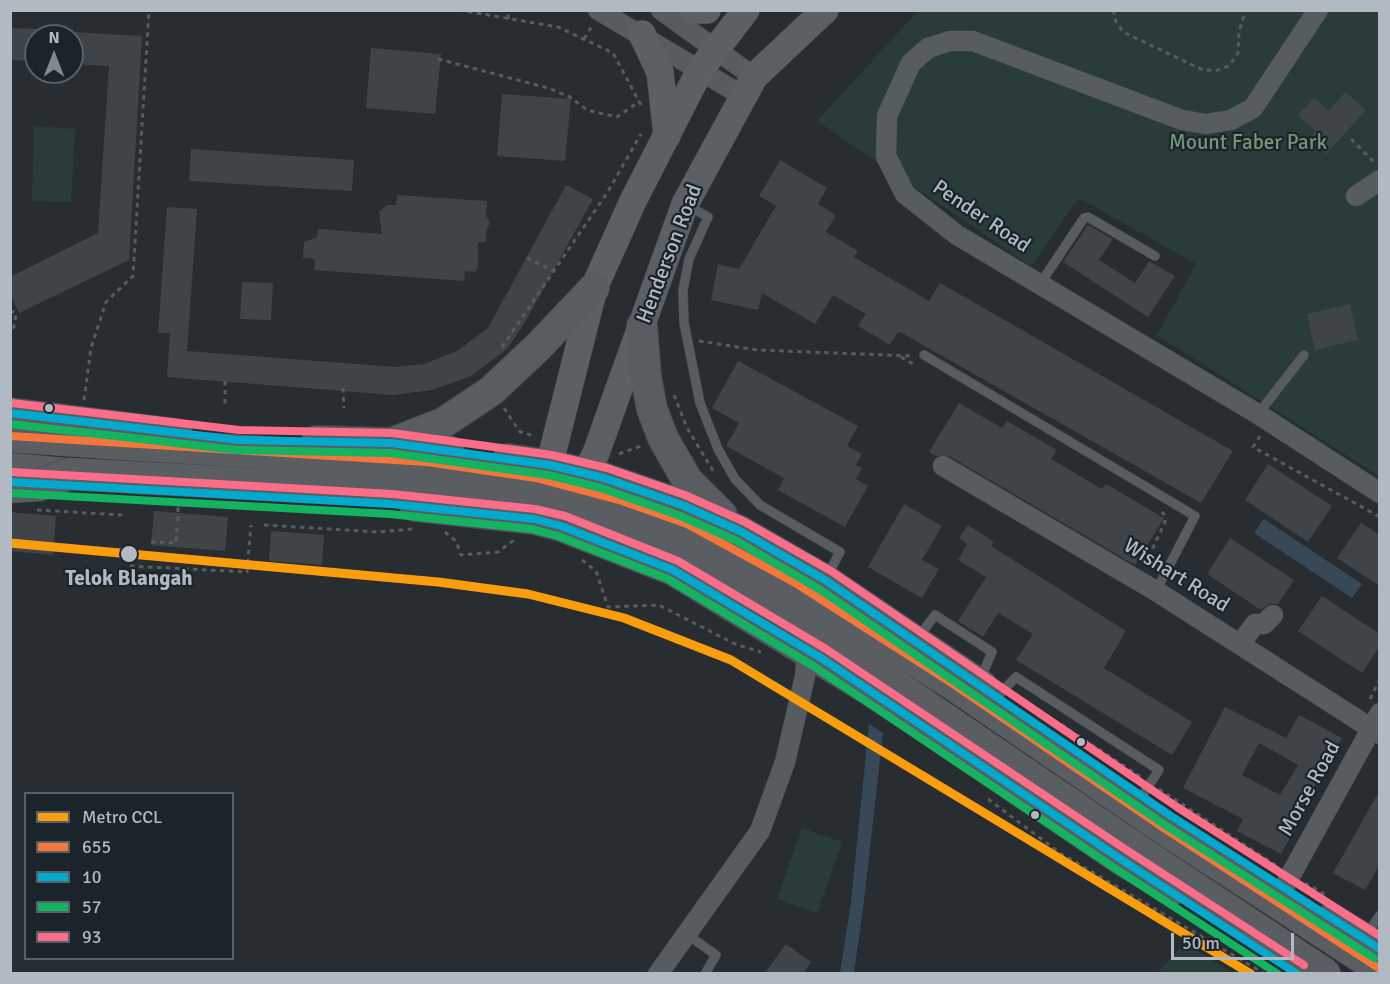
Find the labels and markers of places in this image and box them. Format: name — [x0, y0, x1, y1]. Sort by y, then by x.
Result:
unlabelled marker — [43, 402, 55, 414]
marker: Telok Blangah — [119, 544, 139, 564]
place label: Telok Blangah — [65, 566, 193, 592]
unlabelled marker — [1075, 736, 1087, 748]
unlabelled marker — [1029, 809, 1041, 821]

